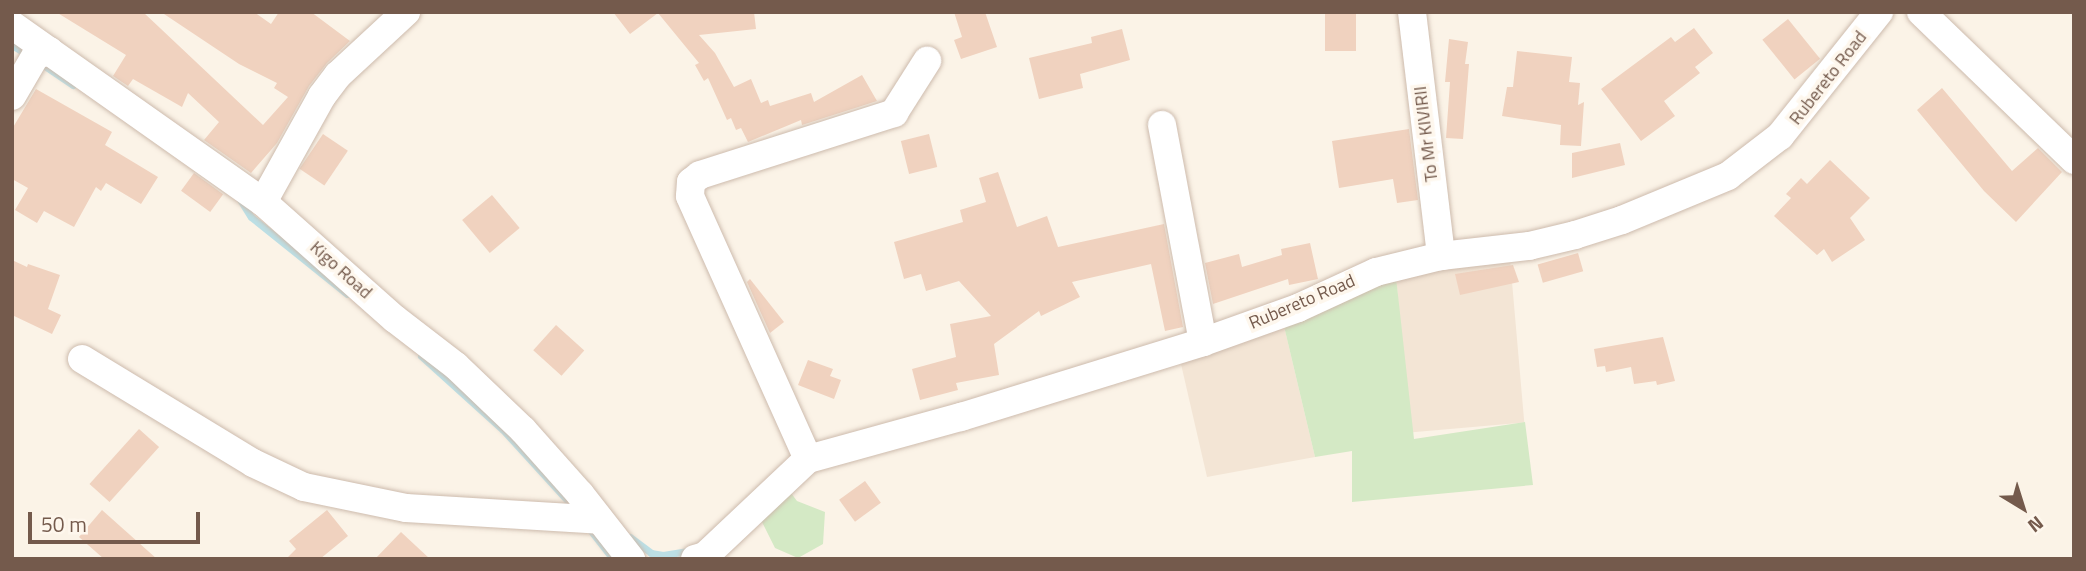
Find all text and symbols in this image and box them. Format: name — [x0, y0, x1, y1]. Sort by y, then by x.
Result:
street label: Rubereto Road — [1785, 27, 1871, 129]
street label: To Mr KIVIRII — [1409, 85, 1443, 183]
street label: Kigo Road — [306, 237, 376, 303]
street label: Rubereto Road — [1246, 270, 1358, 334]
north arrow — [1988, 473, 2058, 543]
scale bar — [32, 498, 203, 542]
text: 50 m — [41, 508, 87, 540]
text: N — [2022, 509, 2050, 540]

